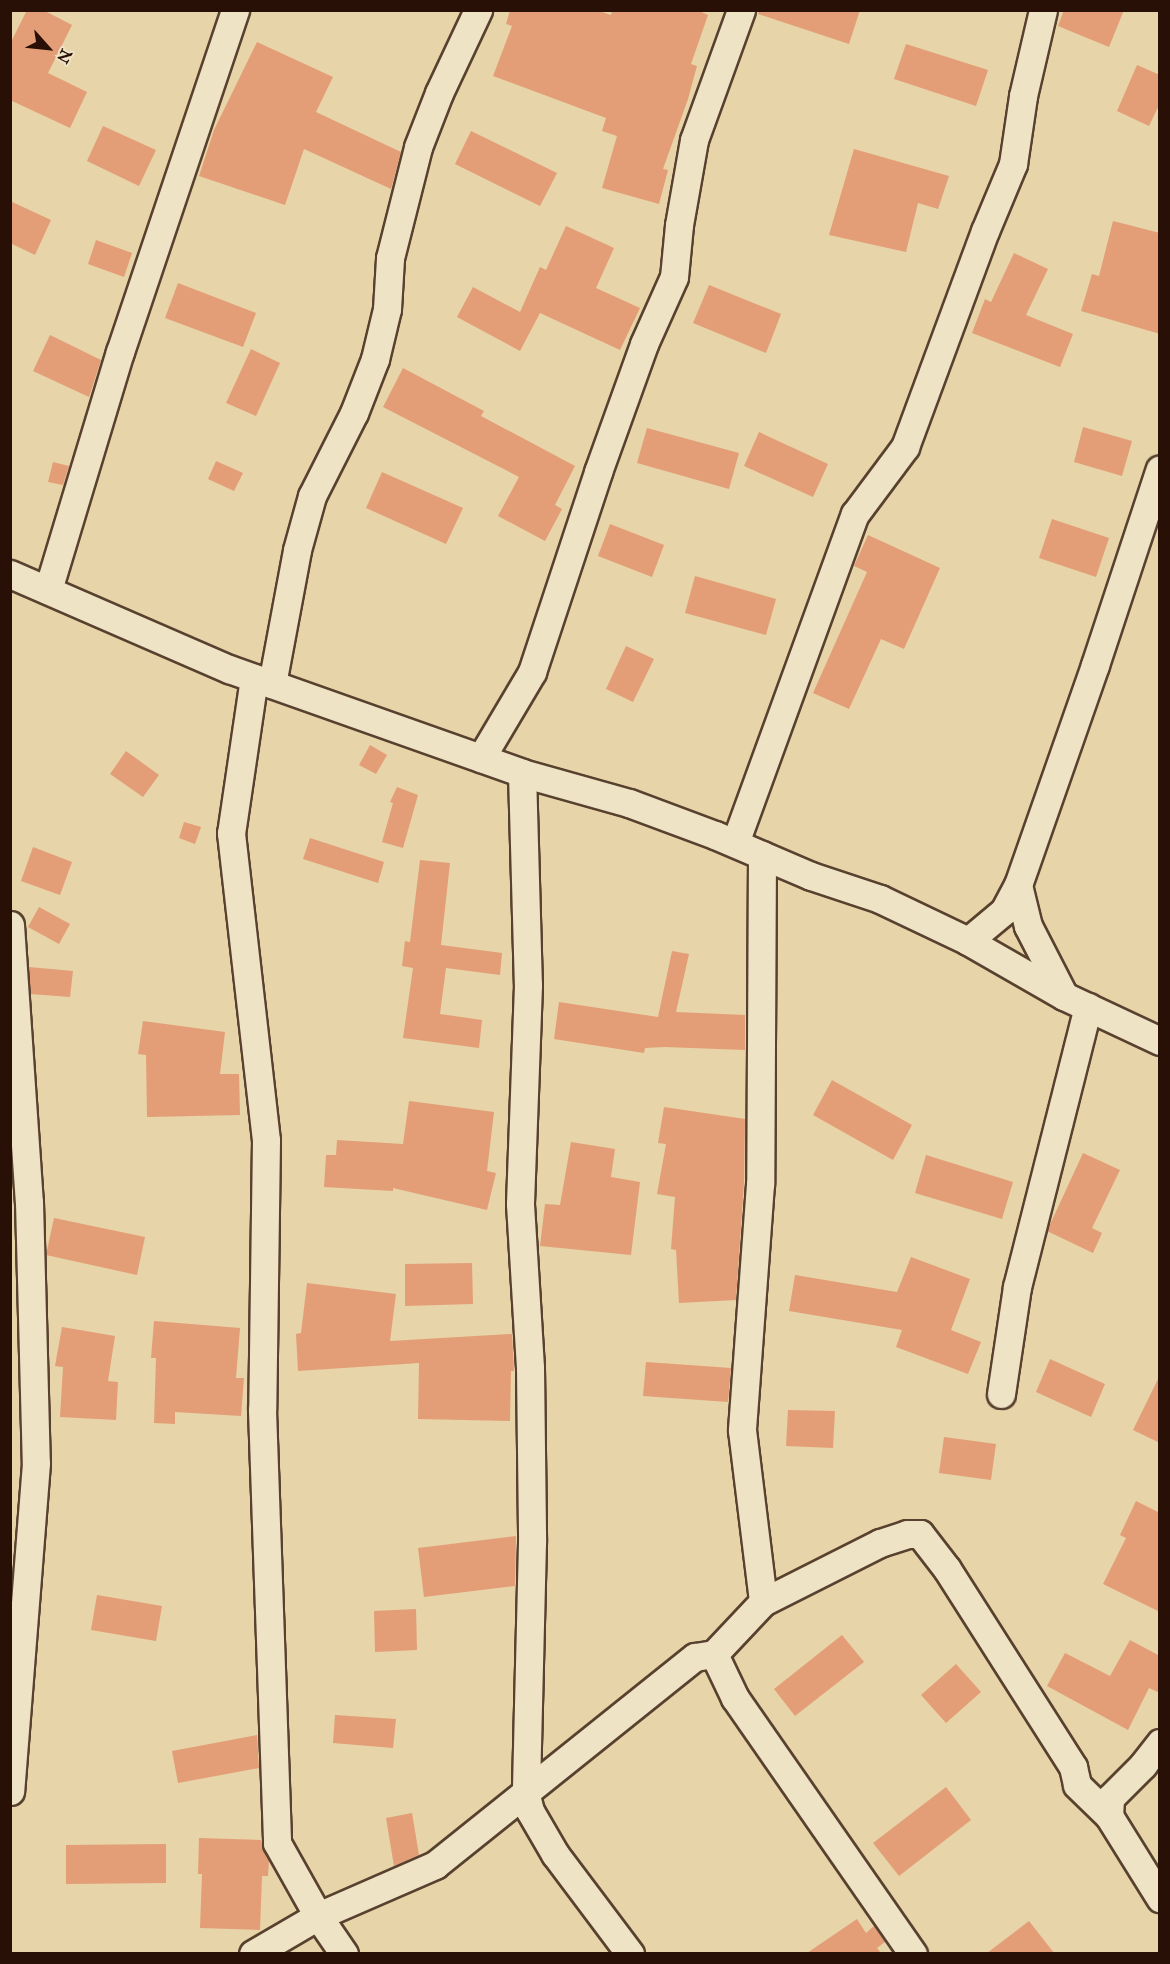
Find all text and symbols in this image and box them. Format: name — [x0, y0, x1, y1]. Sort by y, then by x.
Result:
north arrow — [18, 18, 78, 78]
text: N — [53, 46, 76, 67]

